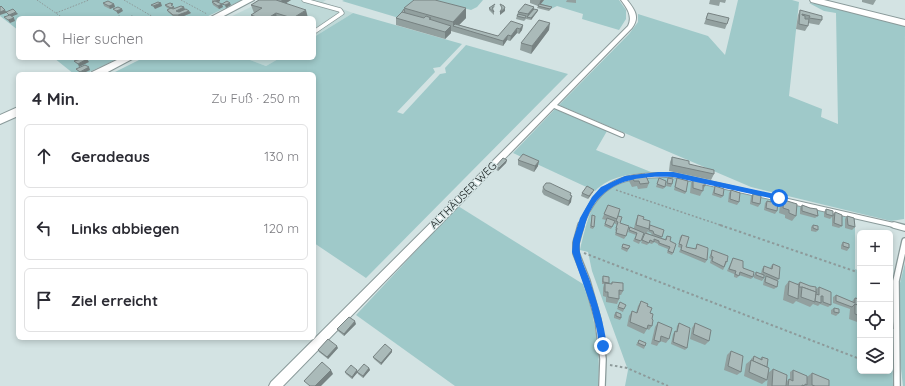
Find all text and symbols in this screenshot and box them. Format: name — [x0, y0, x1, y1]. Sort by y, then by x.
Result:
search box — [16, 16, 316, 60]
icon: search — [30, 27, 52, 49]
text: Hier suchen — [62, 29, 143, 48]
text: 4 Min. — [32, 88, 79, 109]
text: Zu Fuß · 250 m — [211, 90, 300, 106]
icon: ahead — [33, 145, 55, 167]
text: Geradeaus — [71, 147, 150, 166]
text: 130 m — [264, 148, 299, 164]
street label: ALTHÄUSER WEG — [427, 159, 499, 231]
route start — [770, 189, 788, 207]
icon: left — [33, 217, 55, 239]
text: Links abbiegen — [71, 219, 179, 238]
text: 120 m — [264, 220, 299, 236]
map controls — [857, 230, 893, 374]
button: + — [857, 230, 893, 266]
button: − — [857, 266, 893, 302]
icon: arrive — [33, 289, 55, 311]
text: Ziel erreicht — [71, 291, 158, 310]
button: locate — [857, 302, 893, 338]
route end — [594, 337, 612, 355]
button: layers — [857, 338, 893, 374]

